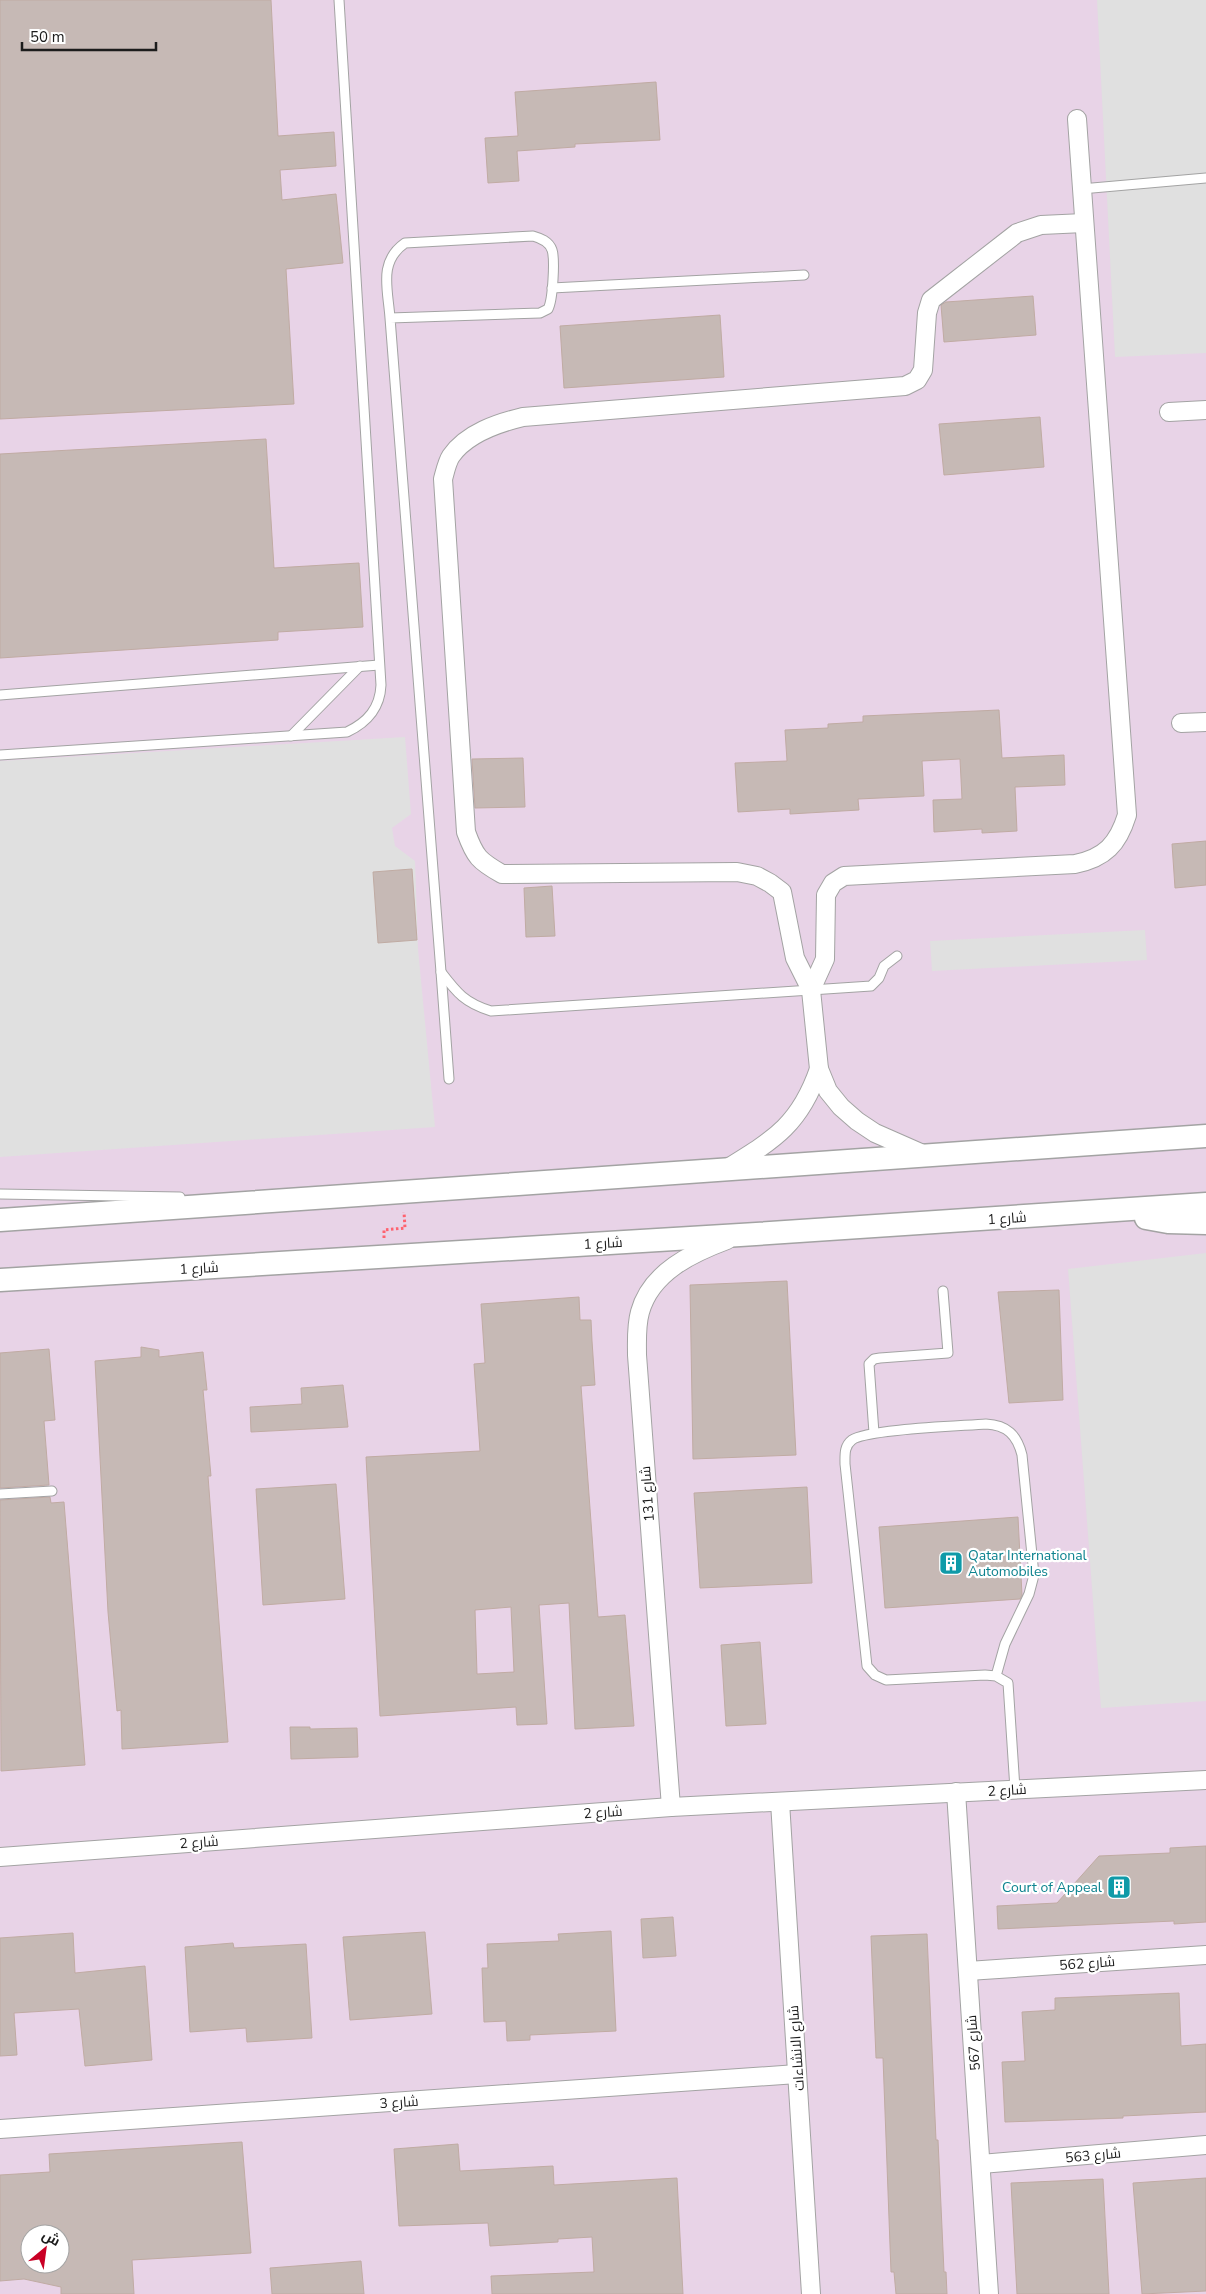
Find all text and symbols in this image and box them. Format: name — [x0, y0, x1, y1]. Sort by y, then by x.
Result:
scale bar — [22, 20, 156, 52]
text: 50 m — [30, 27, 65, 47]
street label: شارع 1 — [987, 1208, 1027, 1229]
street label: شارع 1 — [583, 1233, 623, 1254]
street label: شارع 1 — [179, 1258, 219, 1279]
street label: شارع 131 — [636, 1465, 659, 1523]
place label: Qatar International Automobiles — [968, 1546, 1088, 1581]
building icon: Qatar International Automobiles — [938, 1550, 964, 1576]
street label: شارع 2 — [987, 1780, 1027, 1801]
street label: شارع 2 — [583, 1802, 623, 1823]
street label: شارع 2 — [179, 1832, 219, 1853]
building icon: Court of Appeal — [1106, 1874, 1132, 1900]
place label: Court of Appeal — [1002, 1878, 1103, 1897]
street label: شارع 562 — [1058, 1952, 1116, 1975]
street label: شارع الانشاءات — [784, 2004, 809, 2091]
street label: شارع 567 — [962, 2014, 985, 2072]
street label: شارع 3 — [379, 2092, 419, 2113]
street label: شارع 563 — [1064, 2144, 1122, 2167]
north arrow — [20, 2224, 70, 2274]
text: ش — [39, 2225, 64, 2251]

